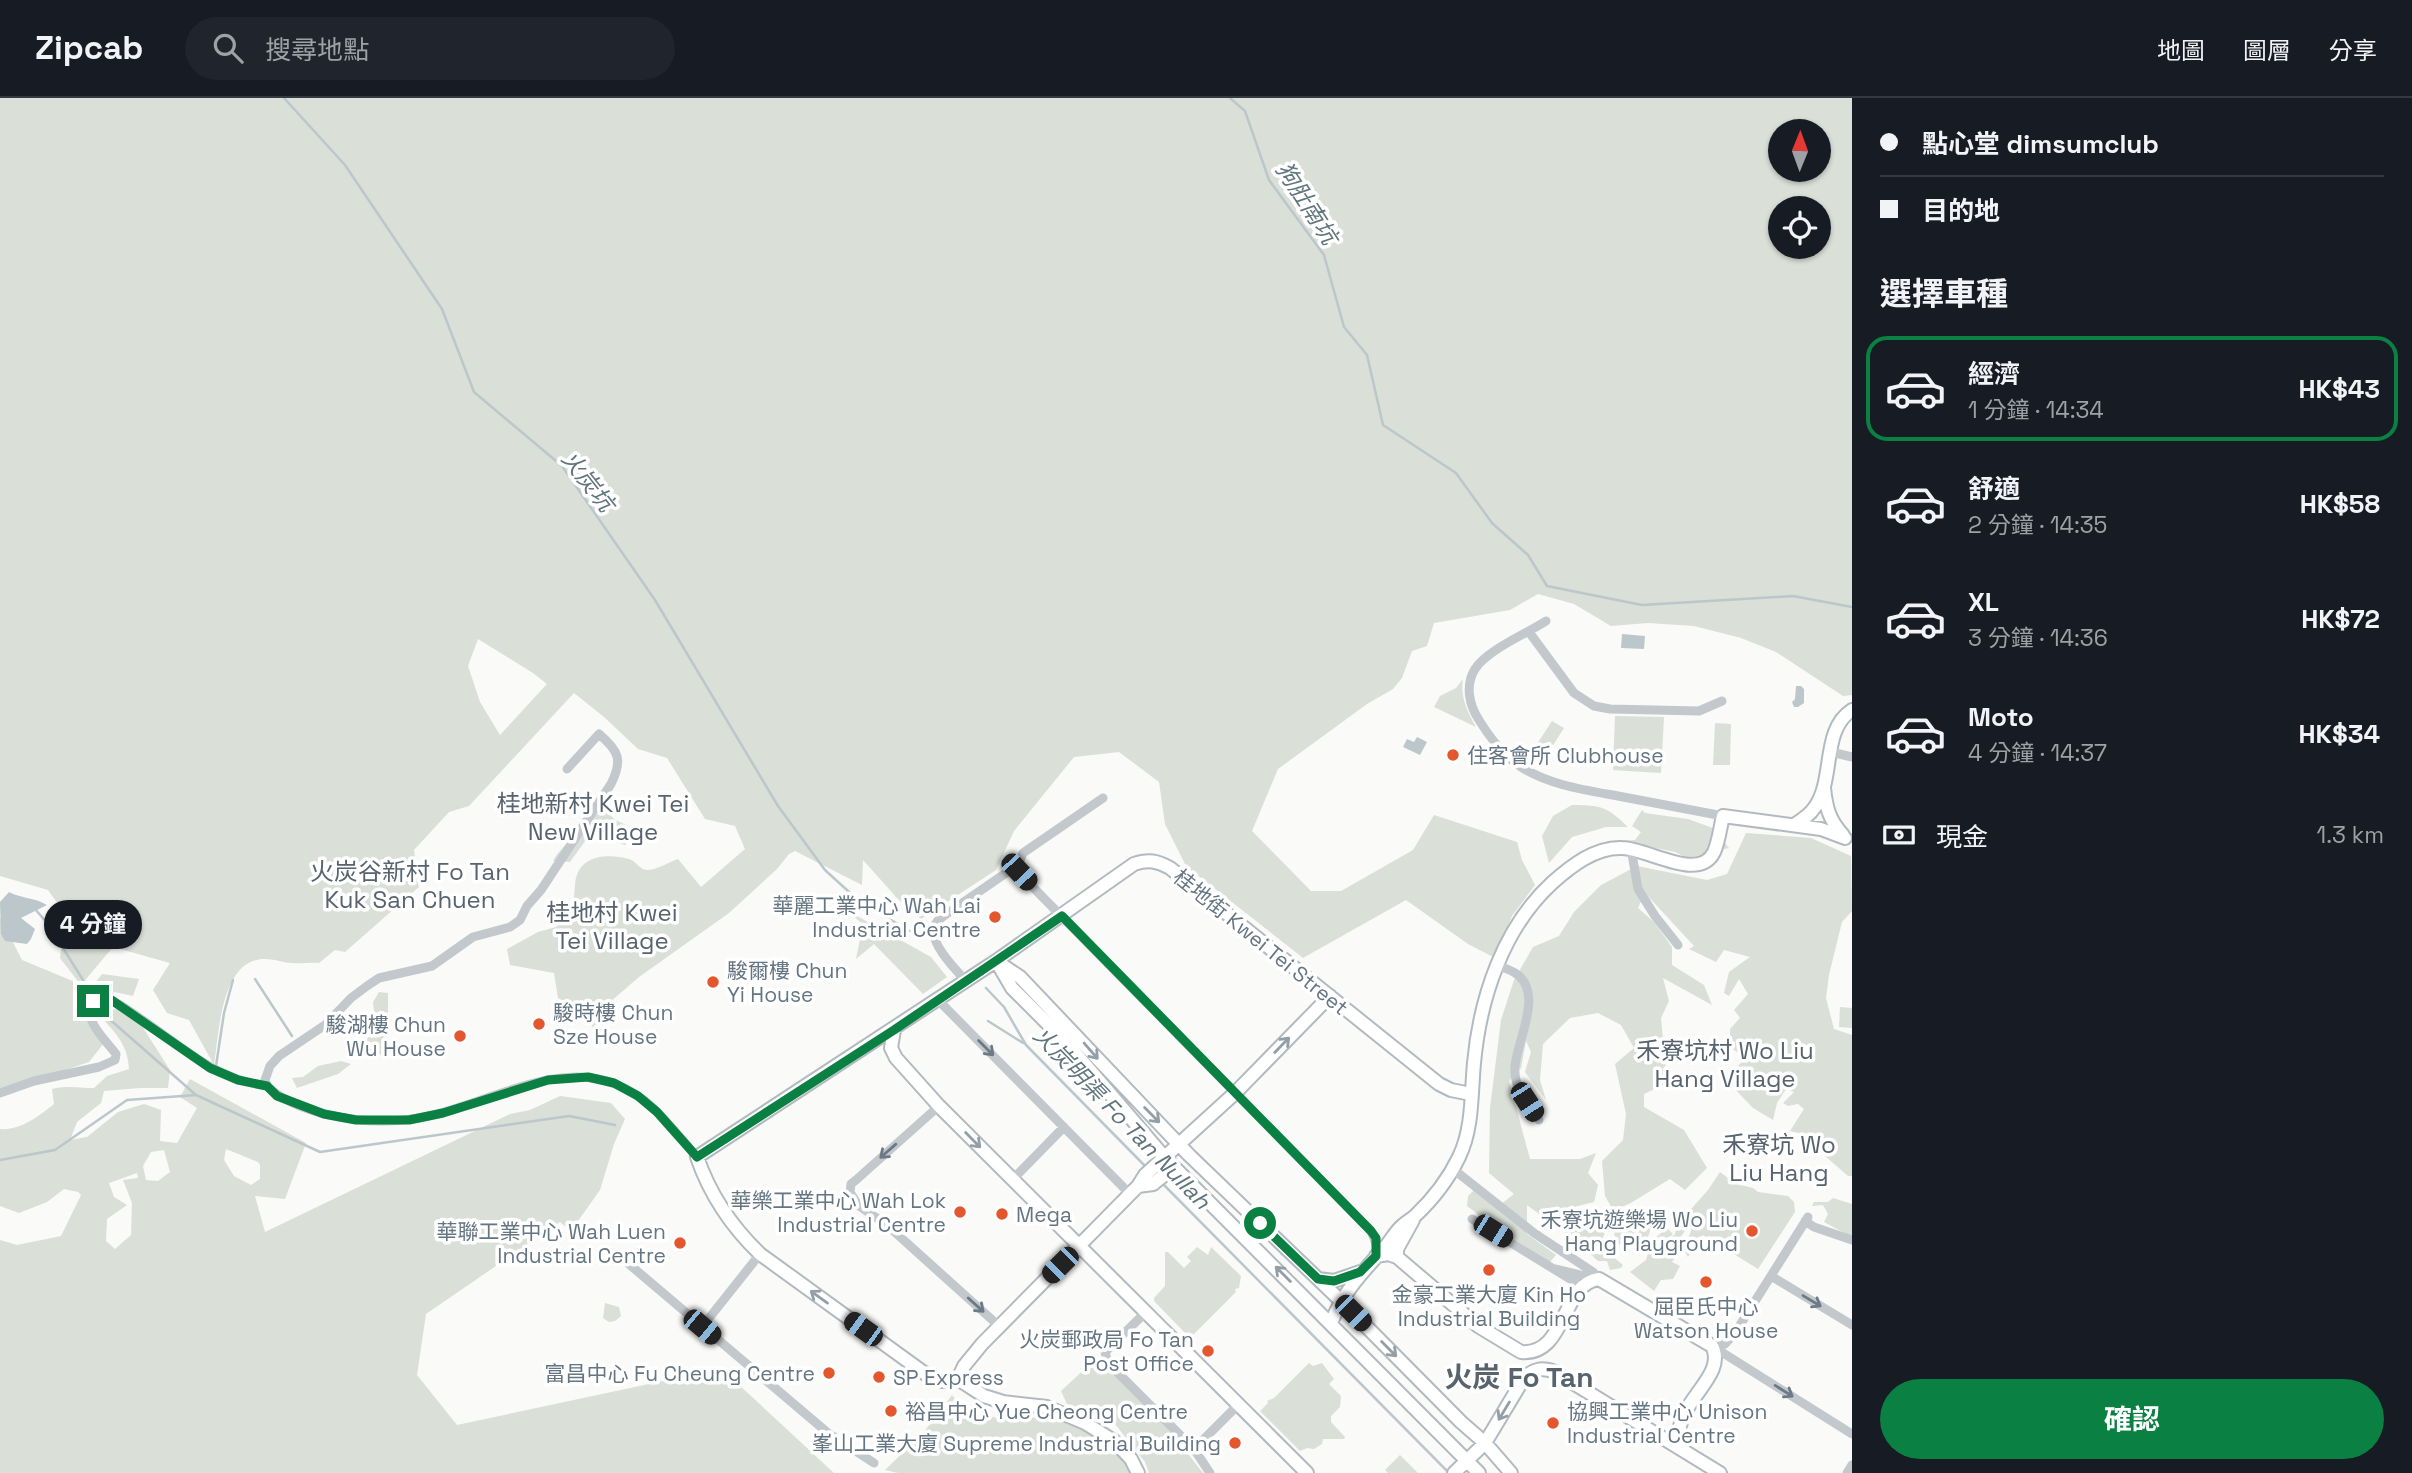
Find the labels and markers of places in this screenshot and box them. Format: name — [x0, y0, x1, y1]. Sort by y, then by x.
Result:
place label: 住客會所 Clubhouse — [1467, 742, 1664, 769]
marker: 住客會所 Clubhouse — [1445, 747, 1461, 763]
place label: 華麗工業中心 Wah Lai Industrial Centre — [772, 892, 981, 943]
marker: 華麗工業中心 Wah Lai Industrial Centre — [987, 909, 1003, 925]
place label: 駿爾樓 Chun Yi House — [727, 957, 847, 1008]
marker: 駿爾樓 Chun Yi House — [705, 974, 721, 990]
place label: 駿時樓 Chun Sze House — [553, 999, 673, 1050]
place label: 駿湖樓 Chun Wu House — [326, 1011, 446, 1062]
marker: 駿時樓 Chun Sze House — [531, 1016, 547, 1032]
marker: 駿湖樓 Chun Wu House — [452, 1028, 468, 1044]
place label: 華樂工業中心 Wah Lok Industrial Centre — [730, 1187, 946, 1238]
place label: Mega — [1016, 1201, 1072, 1228]
marker: 華樂工業中心 Wah Lok Industrial Centre — [952, 1204, 968, 1220]
marker: Mega — [994, 1206, 1010, 1222]
place label: 禾寮坑遊樂場 Wo Liu Hang Playground — [1541, 1206, 1738, 1257]
place label: 華聯工業中心 Wah Luen Industrial Centre — [437, 1218, 666, 1269]
marker: 禾寮坑遊樂場 Wo Liu Hang Playground — [1744, 1223, 1760, 1239]
marker: 華聯工業中心 Wah Luen Industrial Centre — [672, 1235, 688, 1251]
marker: 金豪工業大廈 Kin Ho Industrial Building — [1481, 1262, 1497, 1278]
marker: 屈臣氏中心 Watson House — [1698, 1274, 1714, 1290]
place label: 金豪工業大廈 Kin Ho Industrial Building — [1392, 1281, 1586, 1332]
place label: 屈臣氏中心 Watson House — [1634, 1293, 1778, 1344]
place label: 火炭郵政局 Fo Tan Post Office — [1019, 1326, 1194, 1377]
marker: 火炭郵政局 Fo Tan Post Office — [1200, 1343, 1216, 1359]
place label: 富昌中心 Fu Cheung Centre — [545, 1360, 815, 1387]
place label: SP Express — [893, 1364, 1004, 1391]
marker: 富昌中心 Fu Cheung Centre — [821, 1365, 837, 1381]
marker: SP Express — [871, 1369, 887, 1385]
place label: 裕昌中心 Yue Cheong Centre — [905, 1398, 1188, 1425]
place label: 協興工業中心 Unison Industrial Centre — [1567, 1398, 1767, 1449]
marker: 裕昌中心 Yue Cheong Centre — [883, 1403, 899, 1419]
marker: 協興工業中心 Unison Industrial Centre — [1545, 1415, 1561, 1431]
place label: 峯山工業大廈 Supreme Industrial Building — [812, 1430, 1221, 1457]
marker: 峯山工業大廈 Supreme Industrial Building — [1227, 1435, 1243, 1451]

